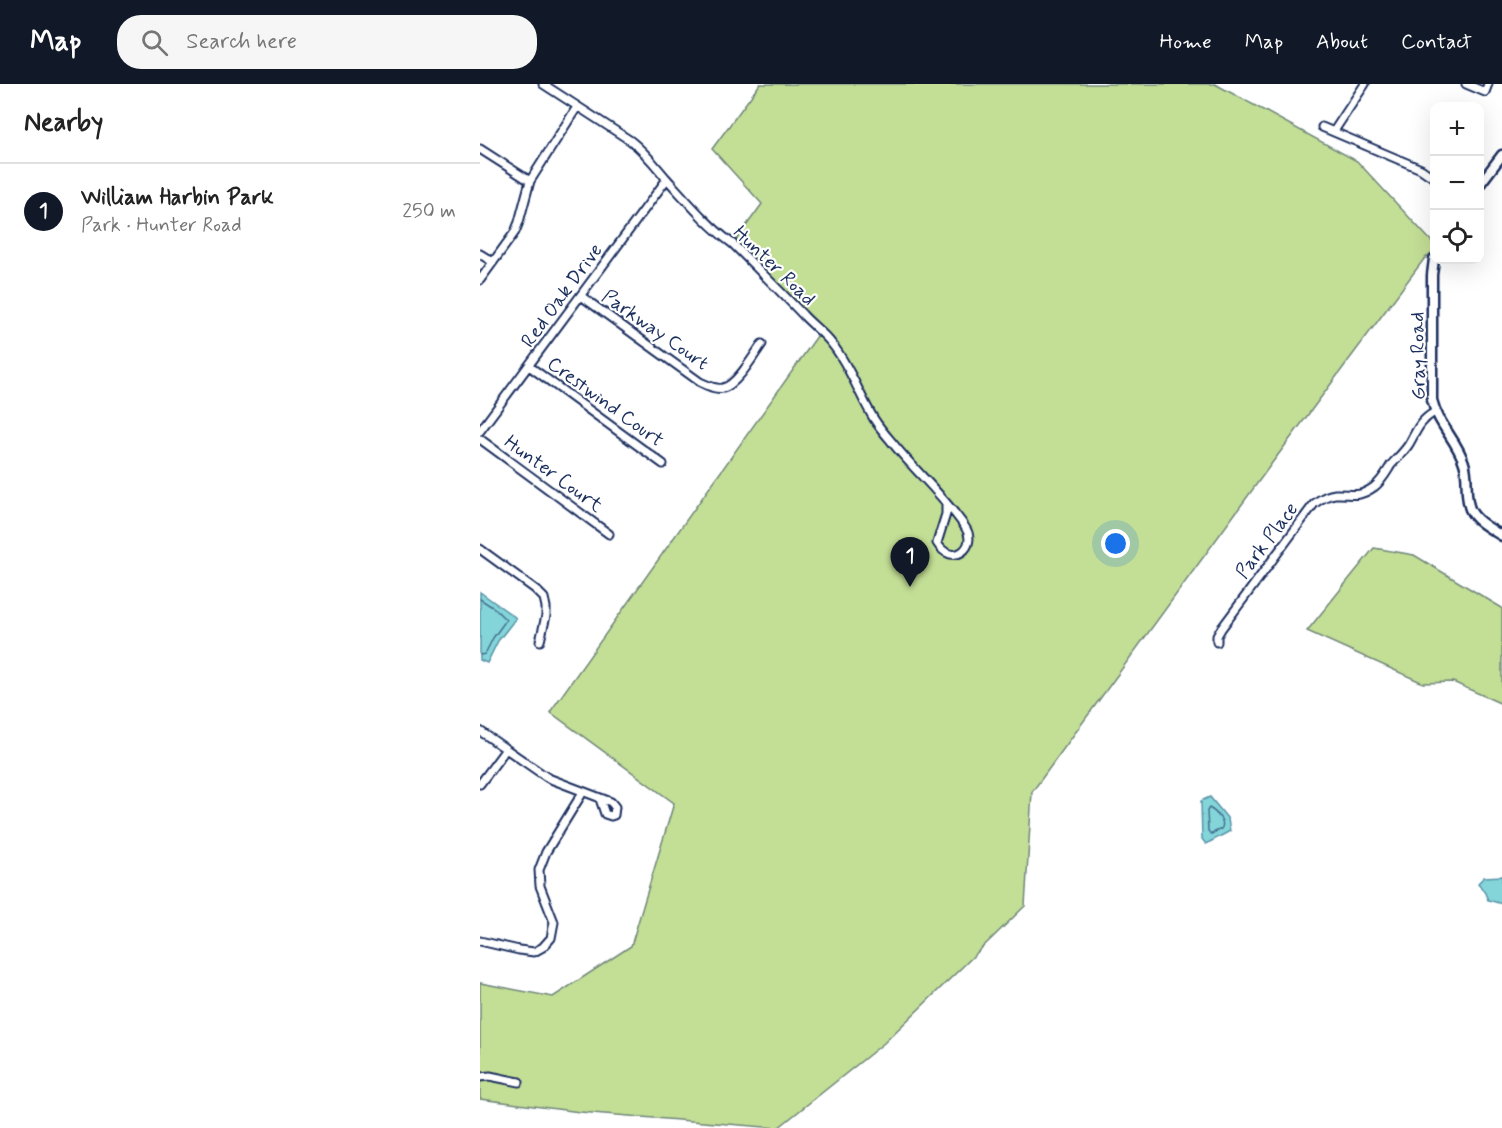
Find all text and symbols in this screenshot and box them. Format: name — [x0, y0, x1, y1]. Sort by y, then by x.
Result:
search box — [117, 15, 537, 69]
text: Map — [30, 24, 81, 61]
icon: search — [138, 26, 171, 59]
text: Search here — [186, 28, 297, 56]
text: Home — [1160, 28, 1212, 56]
text: Map — [1245, 28, 1283, 56]
text: About — [1316, 28, 1368, 56]
text: Contact — [1401, 28, 1472, 56]
map controls — [1430, 102, 1484, 264]
button: + — [1430, 102, 1484, 156]
text: Nearby — [24, 106, 103, 140]
button: − — [1430, 156, 1484, 210]
text: William Harbin Park — [81, 184, 274, 212]
text: 1 — [39, 198, 48, 225]
text: 250 m — [402, 198, 456, 225]
button: locate — [1430, 210, 1484, 264]
text: Park · Hunter Road — [81, 212, 242, 239]
street label: Hunter Road — [727, 220, 821, 312]
street label: Red Oak Drive — [515, 238, 609, 353]
street label: Parkway Court — [596, 283, 714, 377]
street label: Gray Road — [1404, 312, 1433, 400]
street label: Crestwind Court — [541, 351, 669, 454]
street label: Hunter Court — [498, 429, 608, 519]
street label: Park Place — [1230, 497, 1305, 585]
your location — [1101, 529, 1130, 558]
pin: 1 — [890, 538, 930, 587]

